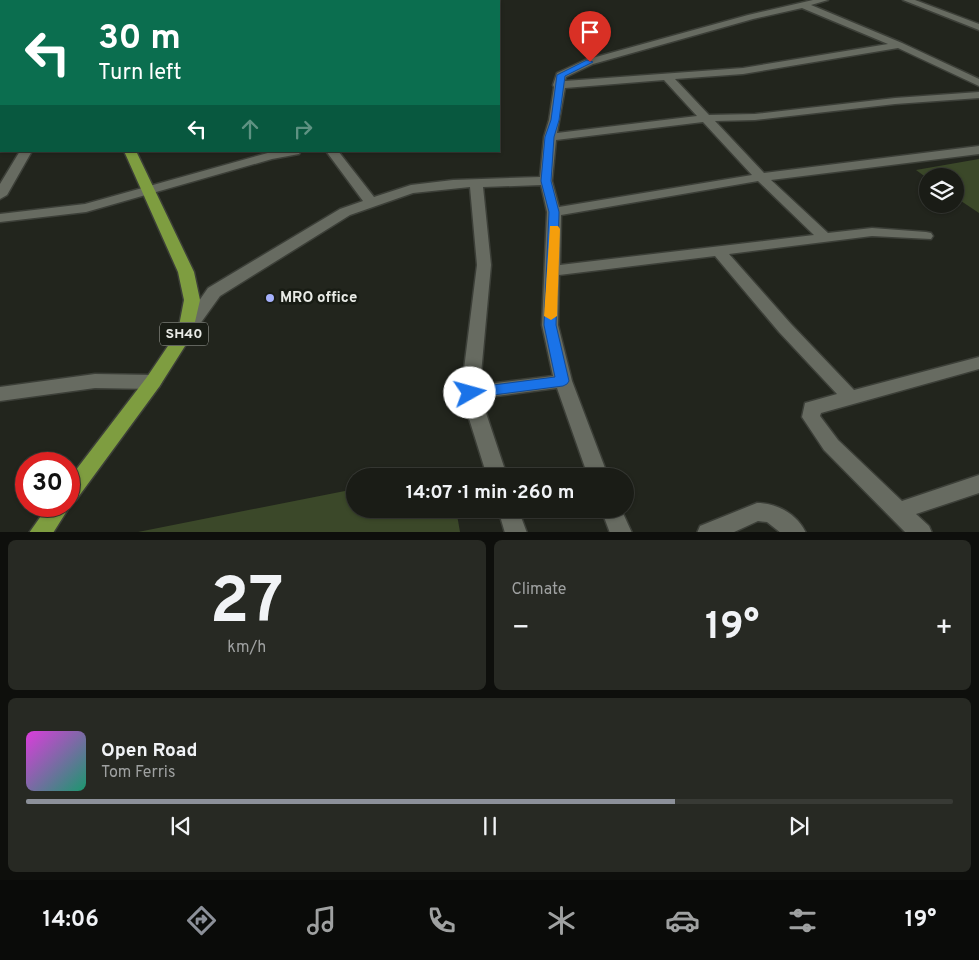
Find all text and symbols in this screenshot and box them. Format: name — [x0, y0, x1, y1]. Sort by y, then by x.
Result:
pin — [569, 11, 611, 62]
text: 30 m — [98, 17, 181, 61]
icon: arrive — [576, 18, 604, 46]
icon: left — [15, 20, 80, 85]
text: Turn left — [98, 60, 181, 87]
icon: left — [183, 115, 211, 143]
icon: ahead — [236, 115, 264, 143]
icon: right — [289, 115, 317, 143]
map controls — [919, 168, 964, 213]
button: layers — [919, 168, 964, 213]
place label: MRO office — [280, 289, 357, 308]
marker: MRO office — [264, 292, 276, 304]
road number: SH40 — [160, 322, 208, 346]
position arrow — [443, 366, 495, 418]
speed limit sign: 30 — [15, 452, 80, 517]
text: 14:07 · 1 min · 260 m — [406, 481, 574, 505]
text: 27 — [210, 564, 284, 646]
text: Climate — [512, 580, 566, 600]
text: 19° — [705, 604, 759, 653]
text: − — [512, 611, 530, 647]
text: + — [935, 611, 953, 647]
text: km/h — [227, 638, 266, 658]
text: Open Road — [101, 739, 197, 763]
text: Tom Ferris — [101, 763, 175, 783]
icon: previous — [167, 812, 195, 840]
icon: pause — [476, 812, 504, 840]
icon: next — [785, 812, 813, 840]
icon: directions — [184, 903, 219, 938]
icon: music — [304, 903, 339, 938]
icon: phone — [424, 903, 459, 938]
icon: climate — [544, 903, 579, 938]
icon: car — [665, 903, 700, 938]
icon: filters — [785, 903, 820, 938]
text: 14:06 — [43, 907, 99, 934]
text: 19° — [905, 907, 936, 934]

